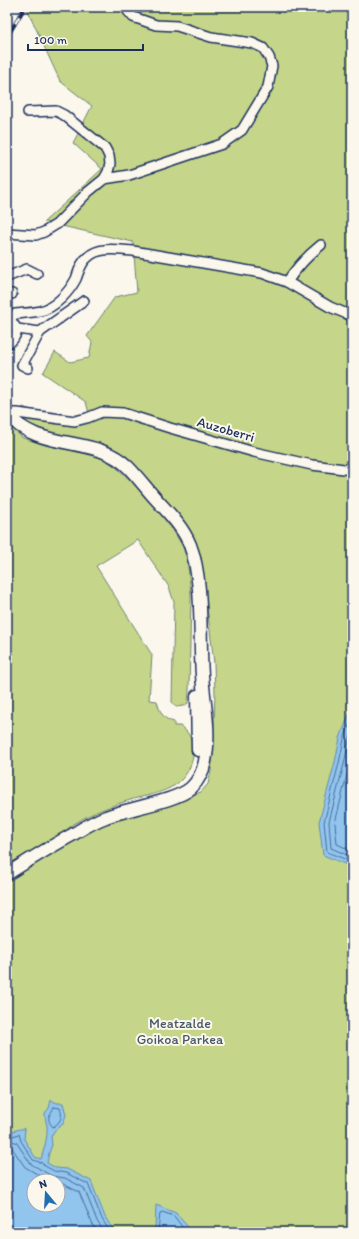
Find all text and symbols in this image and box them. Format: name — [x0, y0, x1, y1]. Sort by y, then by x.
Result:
scale bar — [28, 26, 143, 52]
text: 100 m — [34, 33, 67, 47]
street label: Auzoberri — [195, 413, 257, 446]
park label: Meatzalde Goikoa Parkea — [137, 1015, 224, 1048]
north arrow — [26, 1173, 66, 1213]
text: N — [38, 1177, 49, 1191]

